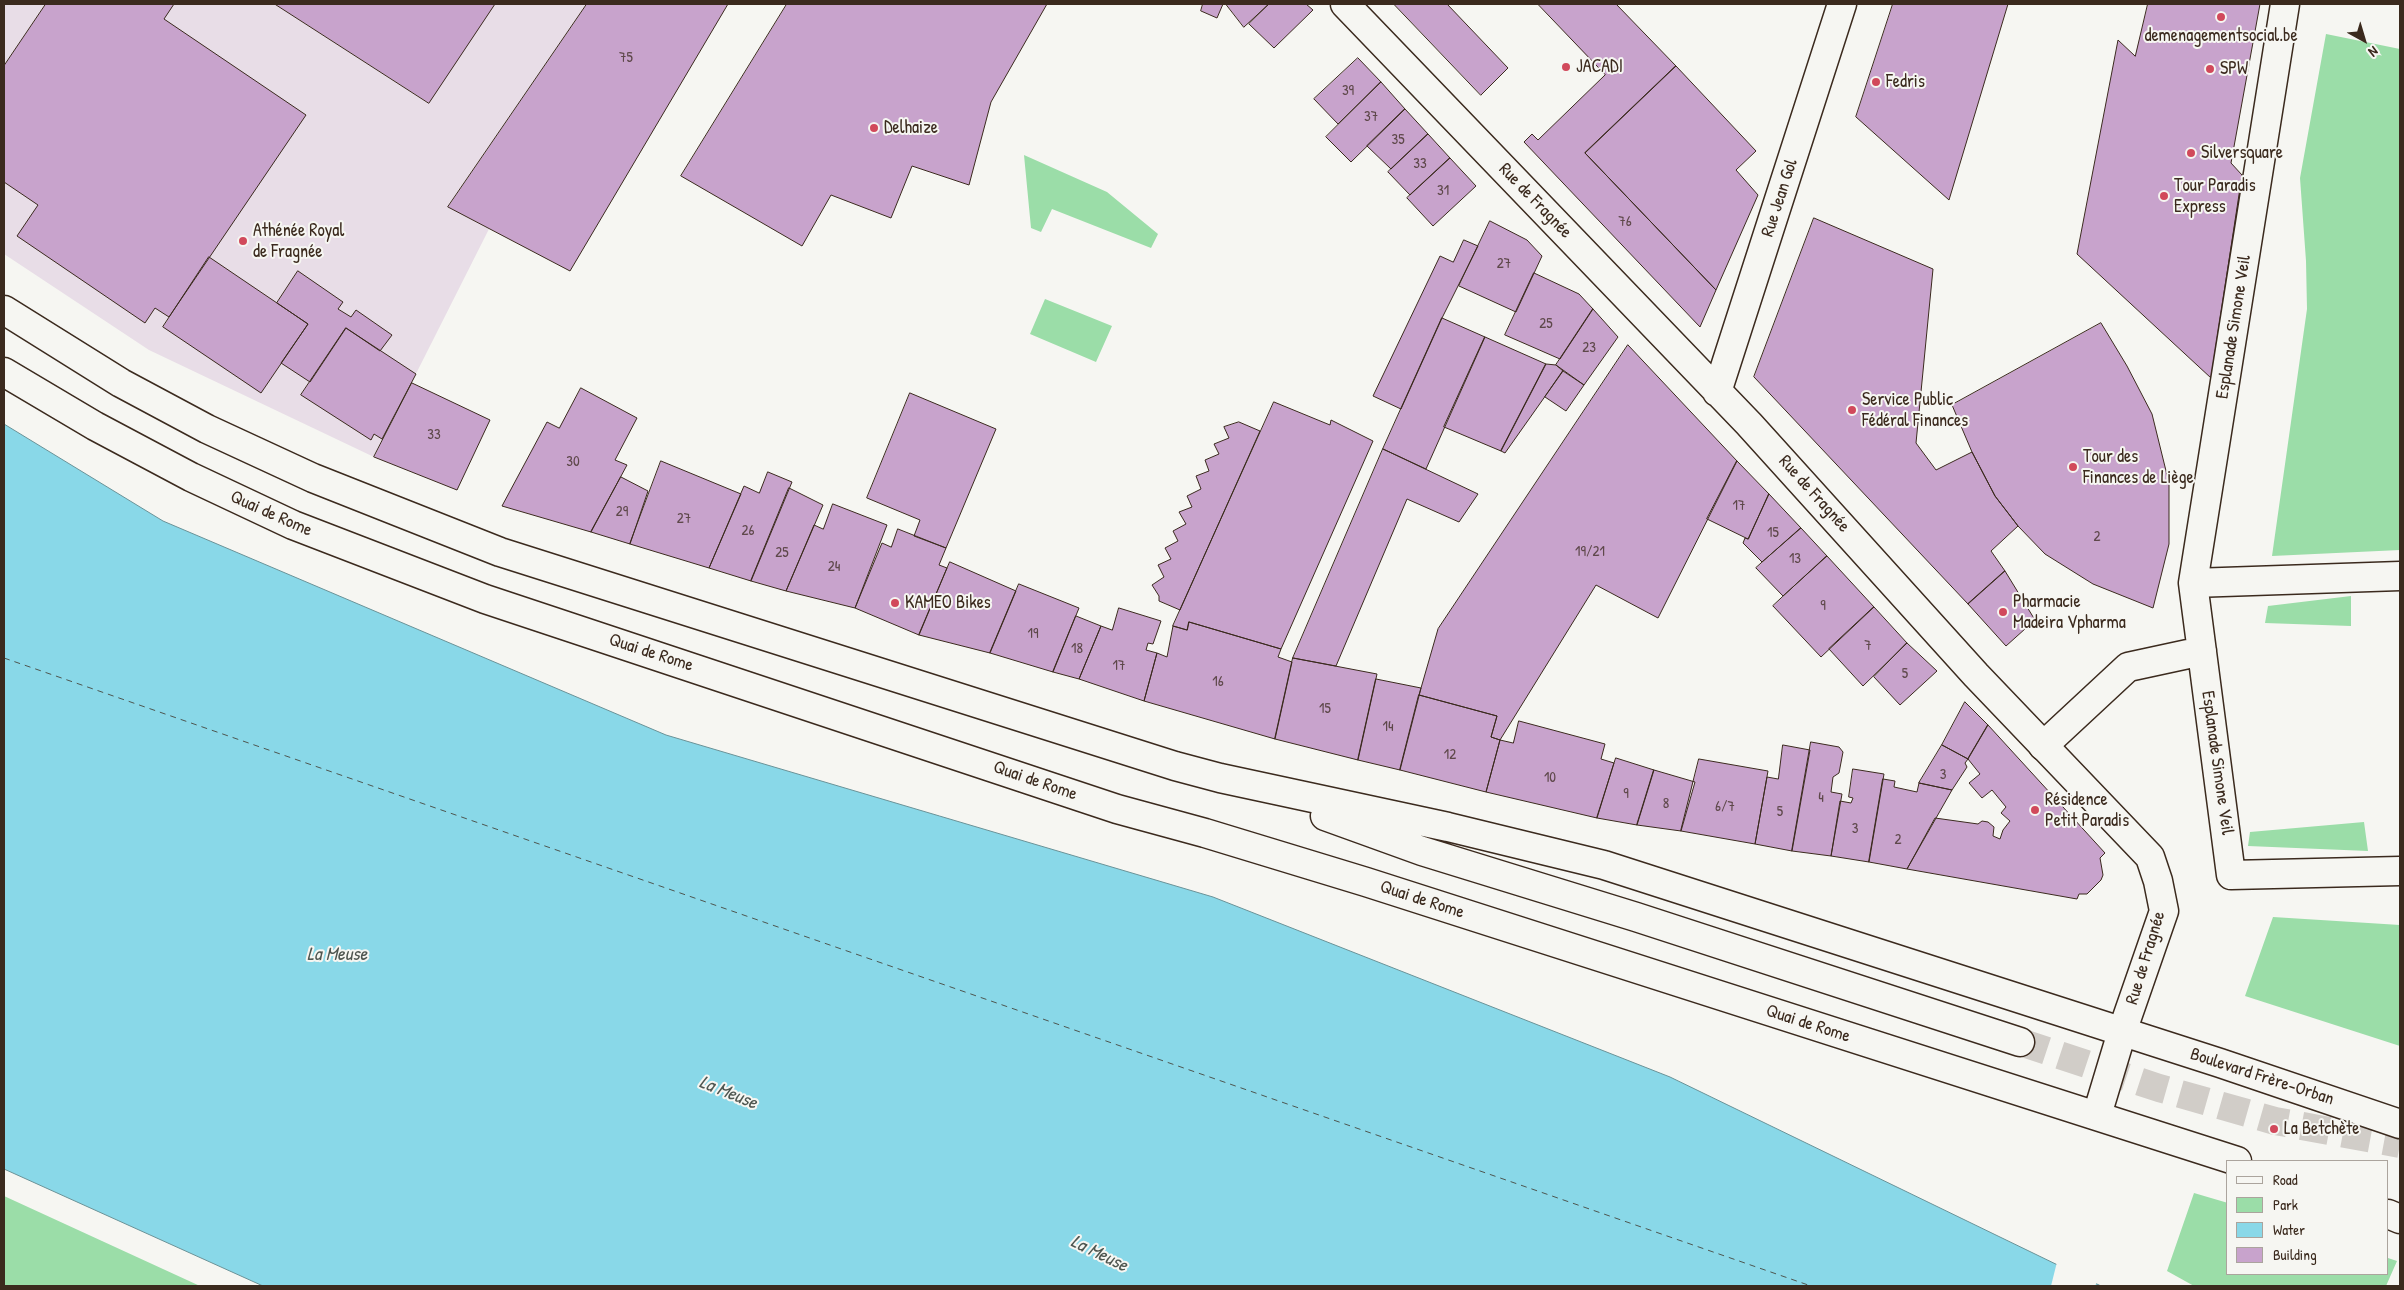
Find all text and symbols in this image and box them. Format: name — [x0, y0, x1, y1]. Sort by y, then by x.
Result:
marker: demenagementsocial.be — [2215, 11, 2227, 23]
north arrow — [2339, 15, 2389, 65]
place label: demenagementsocial.be — [2144, 25, 2298, 47]
text: N — [2365, 42, 2383, 62]
house number: 75 — [619, 49, 633, 67]
place label: JACADI — [1576, 56, 1623, 78]
place label: SPW — [2220, 58, 2248, 80]
marker: JACADI — [1560, 61, 1572, 73]
marker: SPW — [2204, 63, 2216, 75]
place label: Fedris — [1886, 71, 1925, 93]
marker: Fedris — [1870, 76, 1882, 88]
house number: 39 — [1342, 82, 1354, 100]
house number: 37 — [1364, 108, 1378, 126]
place label: Delhaize — [884, 117, 938, 139]
marker: Delhaize — [868, 122, 880, 134]
house number: 35 — [1391, 131, 1405, 149]
place label: Silversquare — [2201, 142, 2283, 164]
marker: Silversquare — [2185, 147, 2197, 159]
house number: 33 — [1413, 155, 1427, 173]
street label: Rue Jean Gol — [1757, 156, 1803, 240]
street label: Rue de Fragnée — [1494, 159, 1576, 243]
place label: Tour Paradis Express — [2174, 175, 2256, 218]
house number: 31 — [1437, 182, 1449, 200]
marker: Tour Paradis Express — [2158, 190, 2170, 202]
house number: 76 — [1618, 213, 1632, 231]
place label: Athénée Royal de Fragnée — [253, 220, 344, 262]
marker: Athénée Royal de Fragnée — [237, 235, 249, 247]
street label: Esplanade Simone Veil — [2212, 254, 2256, 400]
house number: 27 — [1497, 255, 1511, 273]
house number: 25 — [1539, 315, 1553, 333]
house number: 23 — [1582, 339, 1596, 357]
place label: Service Public Fédéral Finances — [1862, 389, 1968, 432]
marker: Service Public Fédéral Finances — [1846, 404, 1858, 416]
house number: 33 — [427, 426, 441, 444]
place label: Tour des Finances de Liège — [2083, 446, 2194, 488]
street label: Rue de Fragnée — [1774, 451, 1854, 537]
house number: 30 — [566, 453, 580, 471]
marker: Tour des Finances de Liège — [2067, 461, 2079, 473]
street label: Quai de Rome — [227, 486, 315, 542]
house number: 17 — [1733, 497, 1745, 515]
house number: 29 — [616, 503, 628, 521]
house number: 27 — [677, 510, 691, 528]
house number: 26 — [741, 522, 755, 540]
house number: 15 — [1767, 524, 1779, 542]
house number: 2 — [2093, 528, 2101, 546]
house number: 19/21 — [1575, 543, 1605, 561]
house number: 25 — [775, 544, 789, 562]
house number: 13 — [1789, 550, 1801, 568]
house number: 24 — [828, 558, 840, 576]
place label: Pharmacie Madeira Vpharma — [2013, 591, 2126, 634]
place label: KAMEO Bikes — [905, 592, 991, 614]
marker: KAMEO Bikes — [889, 597, 901, 609]
house number: 9 — [1820, 597, 1826, 615]
marker: Pharmacie Madeira Vpharma — [1997, 606, 2009, 618]
house number: 19 — [1028, 625, 1038, 643]
street label: Quai de Rome — [606, 629, 696, 677]
house number: 7 — [1864, 637, 1872, 655]
house number: 18 — [1071, 640, 1083, 658]
house number: 17 — [1113, 657, 1125, 675]
house number: 5 — [1902, 665, 1908, 683]
house number: 16 — [1212, 673, 1224, 691]
street label: Esplanade Simone Veil — [2196, 690, 2238, 836]
house number: 15 — [1319, 700, 1331, 718]
house number: 14 — [1382, 718, 1394, 736]
house number: 12 — [1444, 746, 1456, 764]
street label: Quai de Rome — [990, 757, 1080, 805]
house number: 3 — [1940, 766, 1946, 784]
house number: 10 — [1544, 769, 1556, 787]
house number: 9 — [1623, 785, 1629, 803]
house number: 4 — [1818, 789, 1824, 807]
place label: Résidence Petit Paradis — [2045, 789, 2129, 832]
house number: 8 — [1663, 795, 1669, 813]
house number: 6/7 — [1715, 798, 1735, 816]
house number: 5 — [1777, 803, 1783, 821]
marker: Résidence Petit Paradis — [2029, 804, 2041, 816]
house number: 3 — [1852, 820, 1858, 838]
house number: 2 — [1894, 831, 1902, 849]
street label: Quai de Rome — [1377, 876, 1467, 924]
street label: Rue de Fragnée — [2122, 909, 2170, 1007]
water label: La Meuse — [307, 944, 367, 966]
street label: Quai de Rome — [1763, 1000, 1853, 1048]
street label: Boulevard Frère-Orban — [2188, 1044, 2336, 1110]
water label: La Meuse — [696, 1071, 760, 1115]
place label: La Betchète — [2284, 1118, 2359, 1140]
marker: La Betchète — [2268, 1123, 2280, 1135]
legend — [2226, 1160, 2389, 1275]
text: Road — [2273, 1169, 2298, 1190]
text: Park — [2273, 1194, 2298, 1215]
text: Water — [2273, 1219, 2305, 1240]
water label: La Meuse — [1067, 1231, 1131, 1277]
text: Building — [2273, 1244, 2317, 1265]

